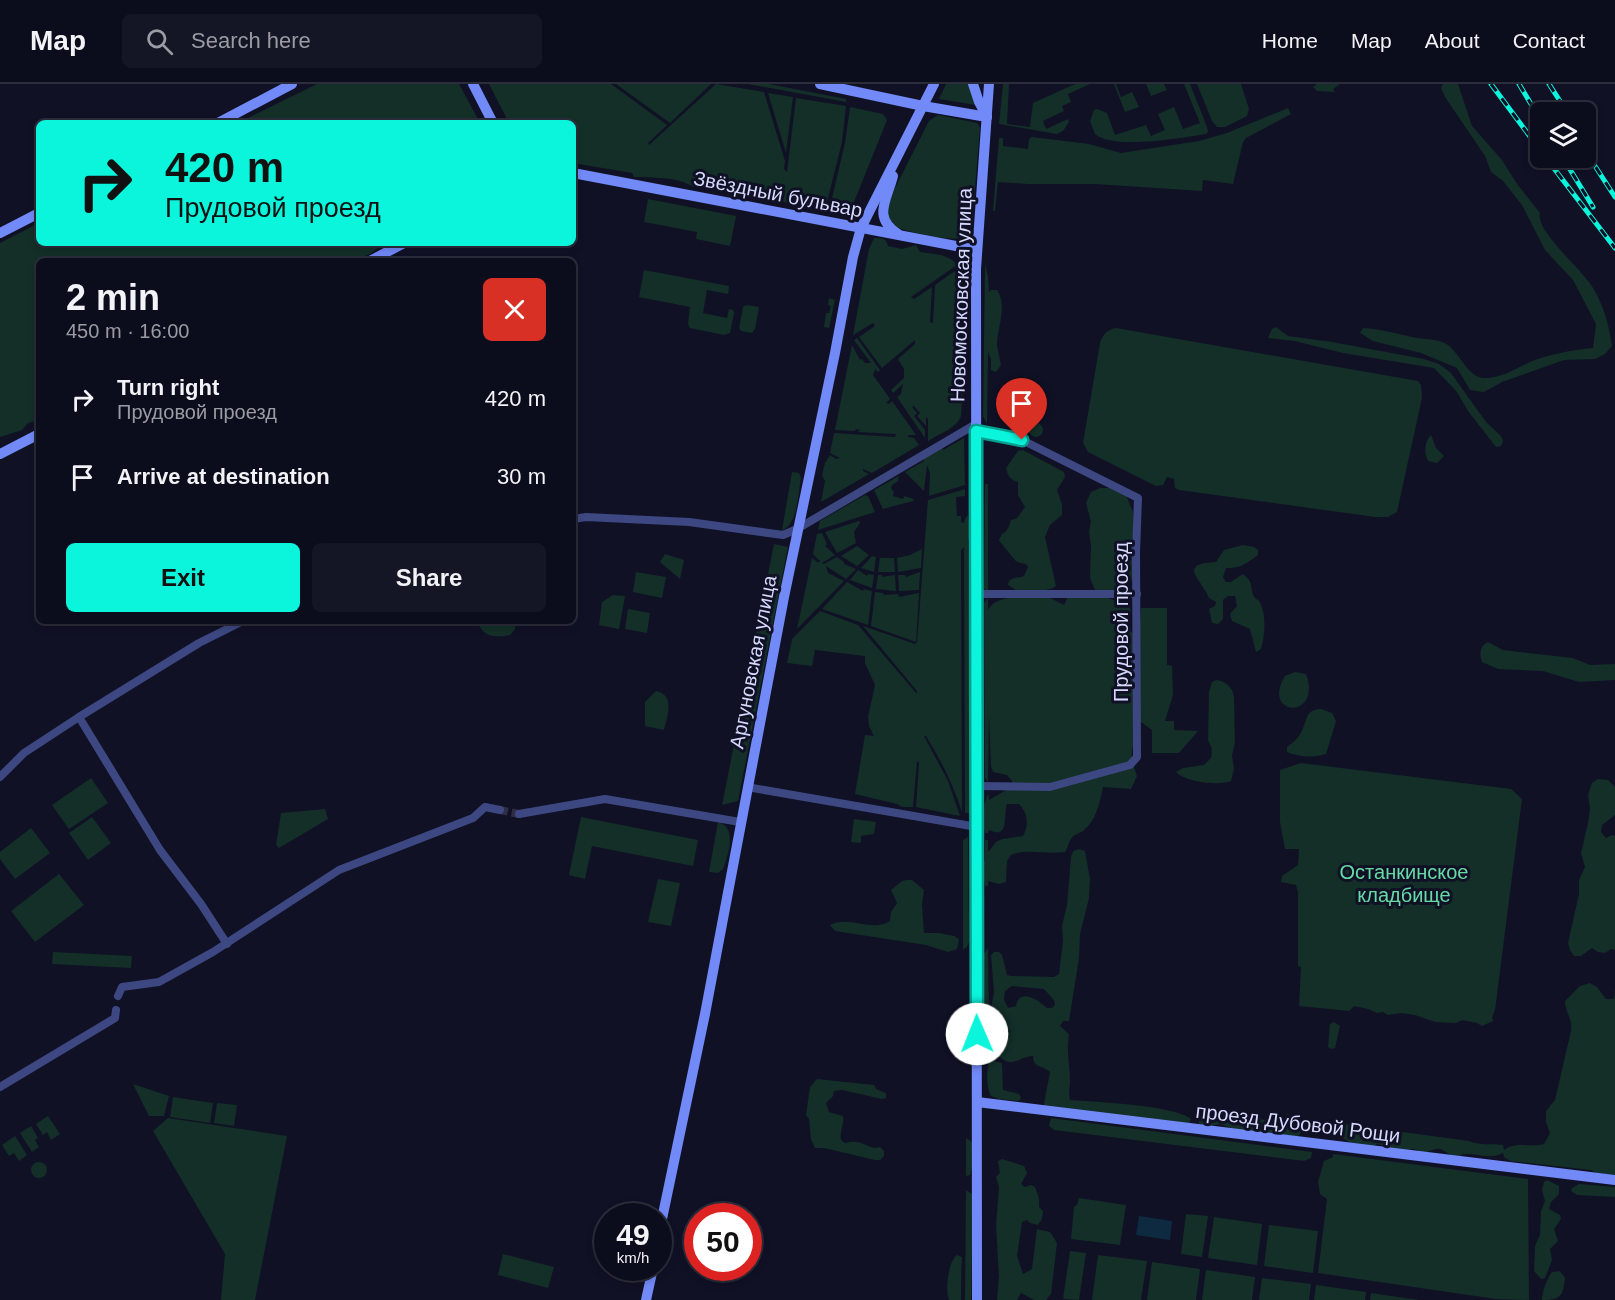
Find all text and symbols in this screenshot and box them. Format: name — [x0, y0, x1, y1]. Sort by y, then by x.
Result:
search box — [122, 14, 542, 68]
text: Map — [30, 25, 86, 56]
icon: search — [143, 25, 176, 58]
text: Search here — [191, 28, 311, 53]
text: Home — [1262, 29, 1318, 52]
text: Map — [1351, 29, 1392, 52]
text: About — [1425, 29, 1480, 52]
text: Contact — [1513, 29, 1585, 52]
map controls — [1530, 102, 1596, 168]
button: layers — [1530, 102, 1596, 168]
icon: right — [66, 144, 144, 222]
text: 420 m — [165, 144, 284, 191]
street label: Звёздный бульвар — [692, 167, 864, 221]
street label: Новомосковская улица — [946, 187, 976, 402]
text: Прудовой проезд — [165, 193, 381, 223]
text: 2 min — [66, 277, 160, 318]
button: close — [483, 278, 546, 341]
text: 450 m · 16:00 — [66, 320, 189, 342]
text: Turn right — [117, 375, 219, 400]
pin — [996, 378, 1047, 440]
icon: right — [66, 383, 99, 416]
text: 420 m — [485, 386, 546, 411]
icon: arrive — [1005, 387, 1038, 420]
text: Прудовой проезд — [117, 401, 277, 423]
icon: arrive — [66, 461, 99, 494]
text: Arrive at destination — [117, 464, 330, 489]
text: 30 m — [497, 464, 546, 489]
street label: Прудовой проезд — [1110, 542, 1132, 702]
button: Exit — [66, 543, 300, 612]
button: Share — [312, 543, 546, 612]
street label: Аргуновская улица — [725, 573, 781, 750]
park label: Останкинское кладбище — [1340, 861, 1468, 906]
position arrow — [945, 1002, 1009, 1066]
street label: проезд Дубовой Рощи — [1194, 1100, 1402, 1146]
speed limit sign: 50 — [684, 1203, 762, 1281]
text: 49 — [616, 1218, 650, 1251]
text: km/h — [617, 1249, 649, 1266]

